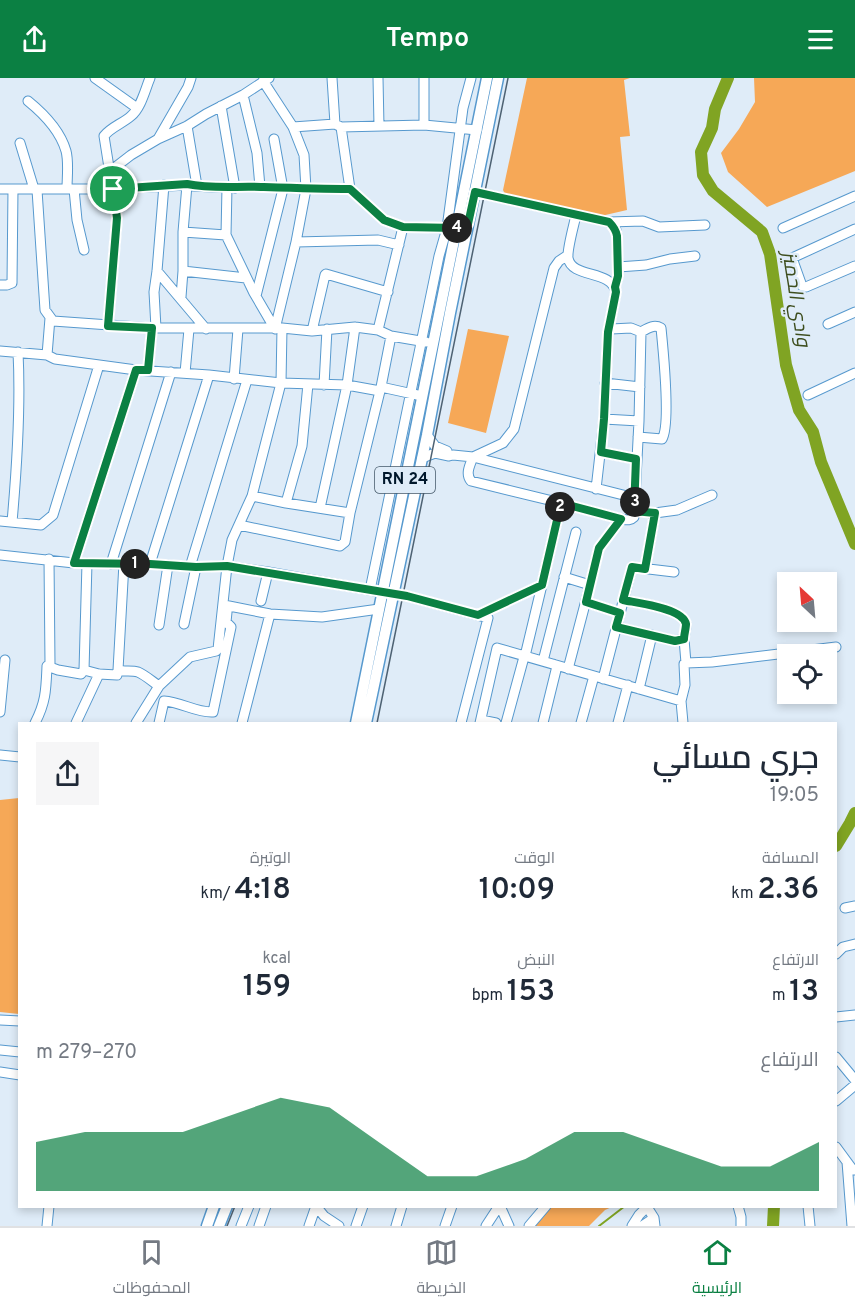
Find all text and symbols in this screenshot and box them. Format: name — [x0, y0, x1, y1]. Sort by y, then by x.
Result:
text: Tempo — [386, 22, 469, 56]
icon: share — [18, 23, 51, 56]
icon: menu — [804, 23, 837, 56]
pin — [87, 163, 138, 214]
icon: arrive — [96, 172, 129, 205]
pin: 4 — [442, 213, 472, 243]
text: 4 — [452, 218, 462, 238]
water label: وادي الحميز — [773, 246, 816, 350]
road number: RN 24 — [375, 467, 435, 493]
pin: 3 — [620, 487, 650, 517]
pin: 2 — [545, 492, 575, 522]
text: 3 — [630, 492, 640, 512]
text: 2 — [555, 497, 565, 517]
pin: 1 — [120, 549, 150, 579]
text: 1 — [132, 554, 138, 574]
north arrow — [777, 572, 837, 632]
map controls — [777, 572, 837, 704]
button: locate — [777, 644, 837, 704]
text: جري مسائي — [652, 739, 819, 781]
button: share — [36, 742, 99, 805]
text: 19:05 — [770, 783, 819, 809]
text: الوتيرة — [250, 849, 291, 869]
text: الوقت — [514, 849, 555, 869]
text: المسافة — [762, 849, 819, 869]
text: 4:18 — [234, 872, 291, 909]
text: 10:09 — [479, 872, 555, 909]
text: 2.36 — [757, 872, 819, 909]
text: /km — [201, 884, 234, 904]
text: km — [731, 884, 757, 904]
text: kcal — [263, 949, 291, 969]
text: النبض — [517, 951, 555, 971]
text: الارتفاع — [772, 951, 819, 971]
text: 159 — [243, 969, 291, 1006]
text: 153 — [507, 974, 555, 1011]
text: 13 — [789, 974, 819, 1011]
text: bpm — [472, 986, 507, 1006]
text: m — [772, 986, 789, 1006]
text: 270–279 m — [36, 1040, 137, 1066]
text: الارتفاع — [760, 1048, 819, 1074]
tab: المحفوظات — [113, 1236, 191, 1302]
tab: الخريطة — [416, 1236, 466, 1302]
tab: الرئيسية — [692, 1236, 742, 1302]

